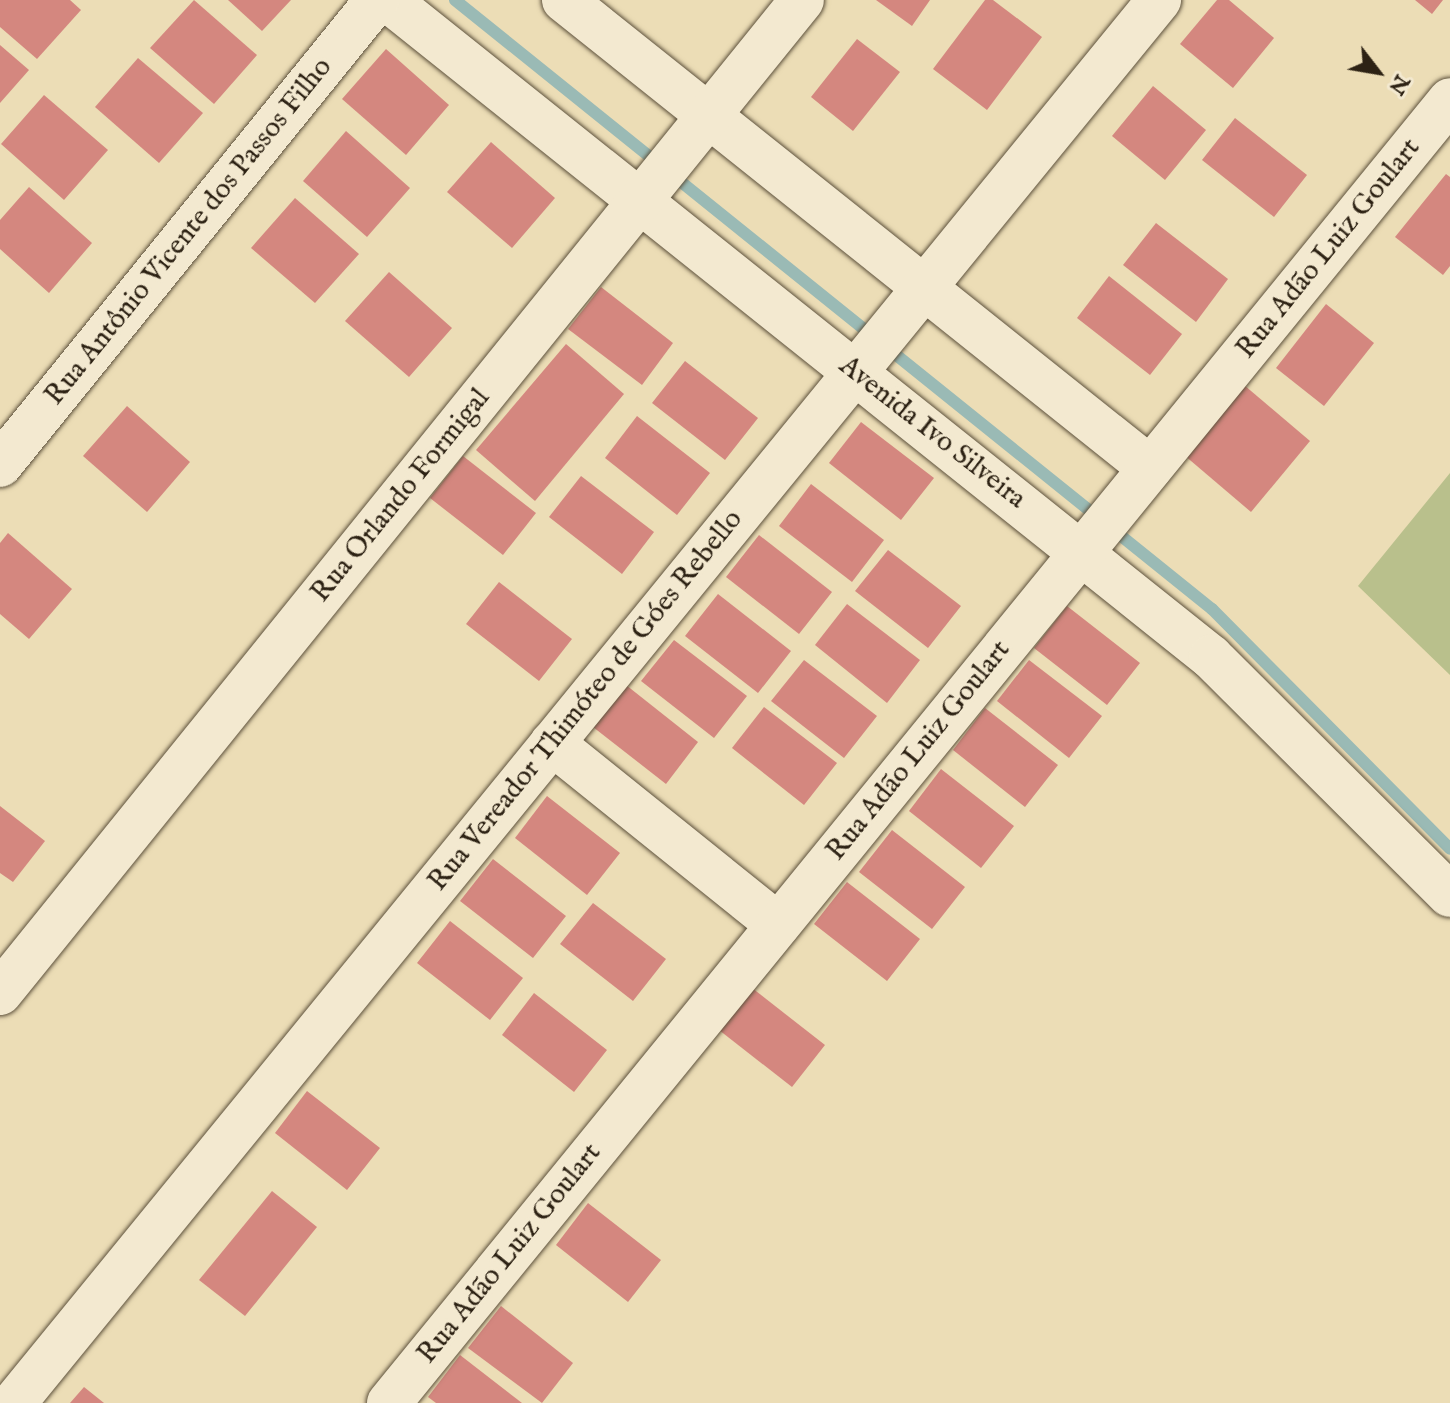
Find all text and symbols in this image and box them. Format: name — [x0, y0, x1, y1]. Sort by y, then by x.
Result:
north arrow — [1338, 32, 1418, 112]
street label: Rua Antônio Vicente dos Passos Filho — [38, 52, 340, 412]
text: N — [1382, 69, 1415, 100]
street label: Rua Adão Luiz Goulart — [1230, 132, 1428, 366]
street label: Avenida Ivo Silveira — [832, 350, 1032, 516]
street label: Rua Orlando Formigal — [305, 382, 497, 610]
street label: Rua Vereador Thimóteo de Góes Rebello — [422, 504, 750, 898]
street label: Rua Adão Luiz Goulart — [820, 634, 1018, 868]
street label: Rua Adão Luiz Goulart — [411, 1137, 609, 1371]

